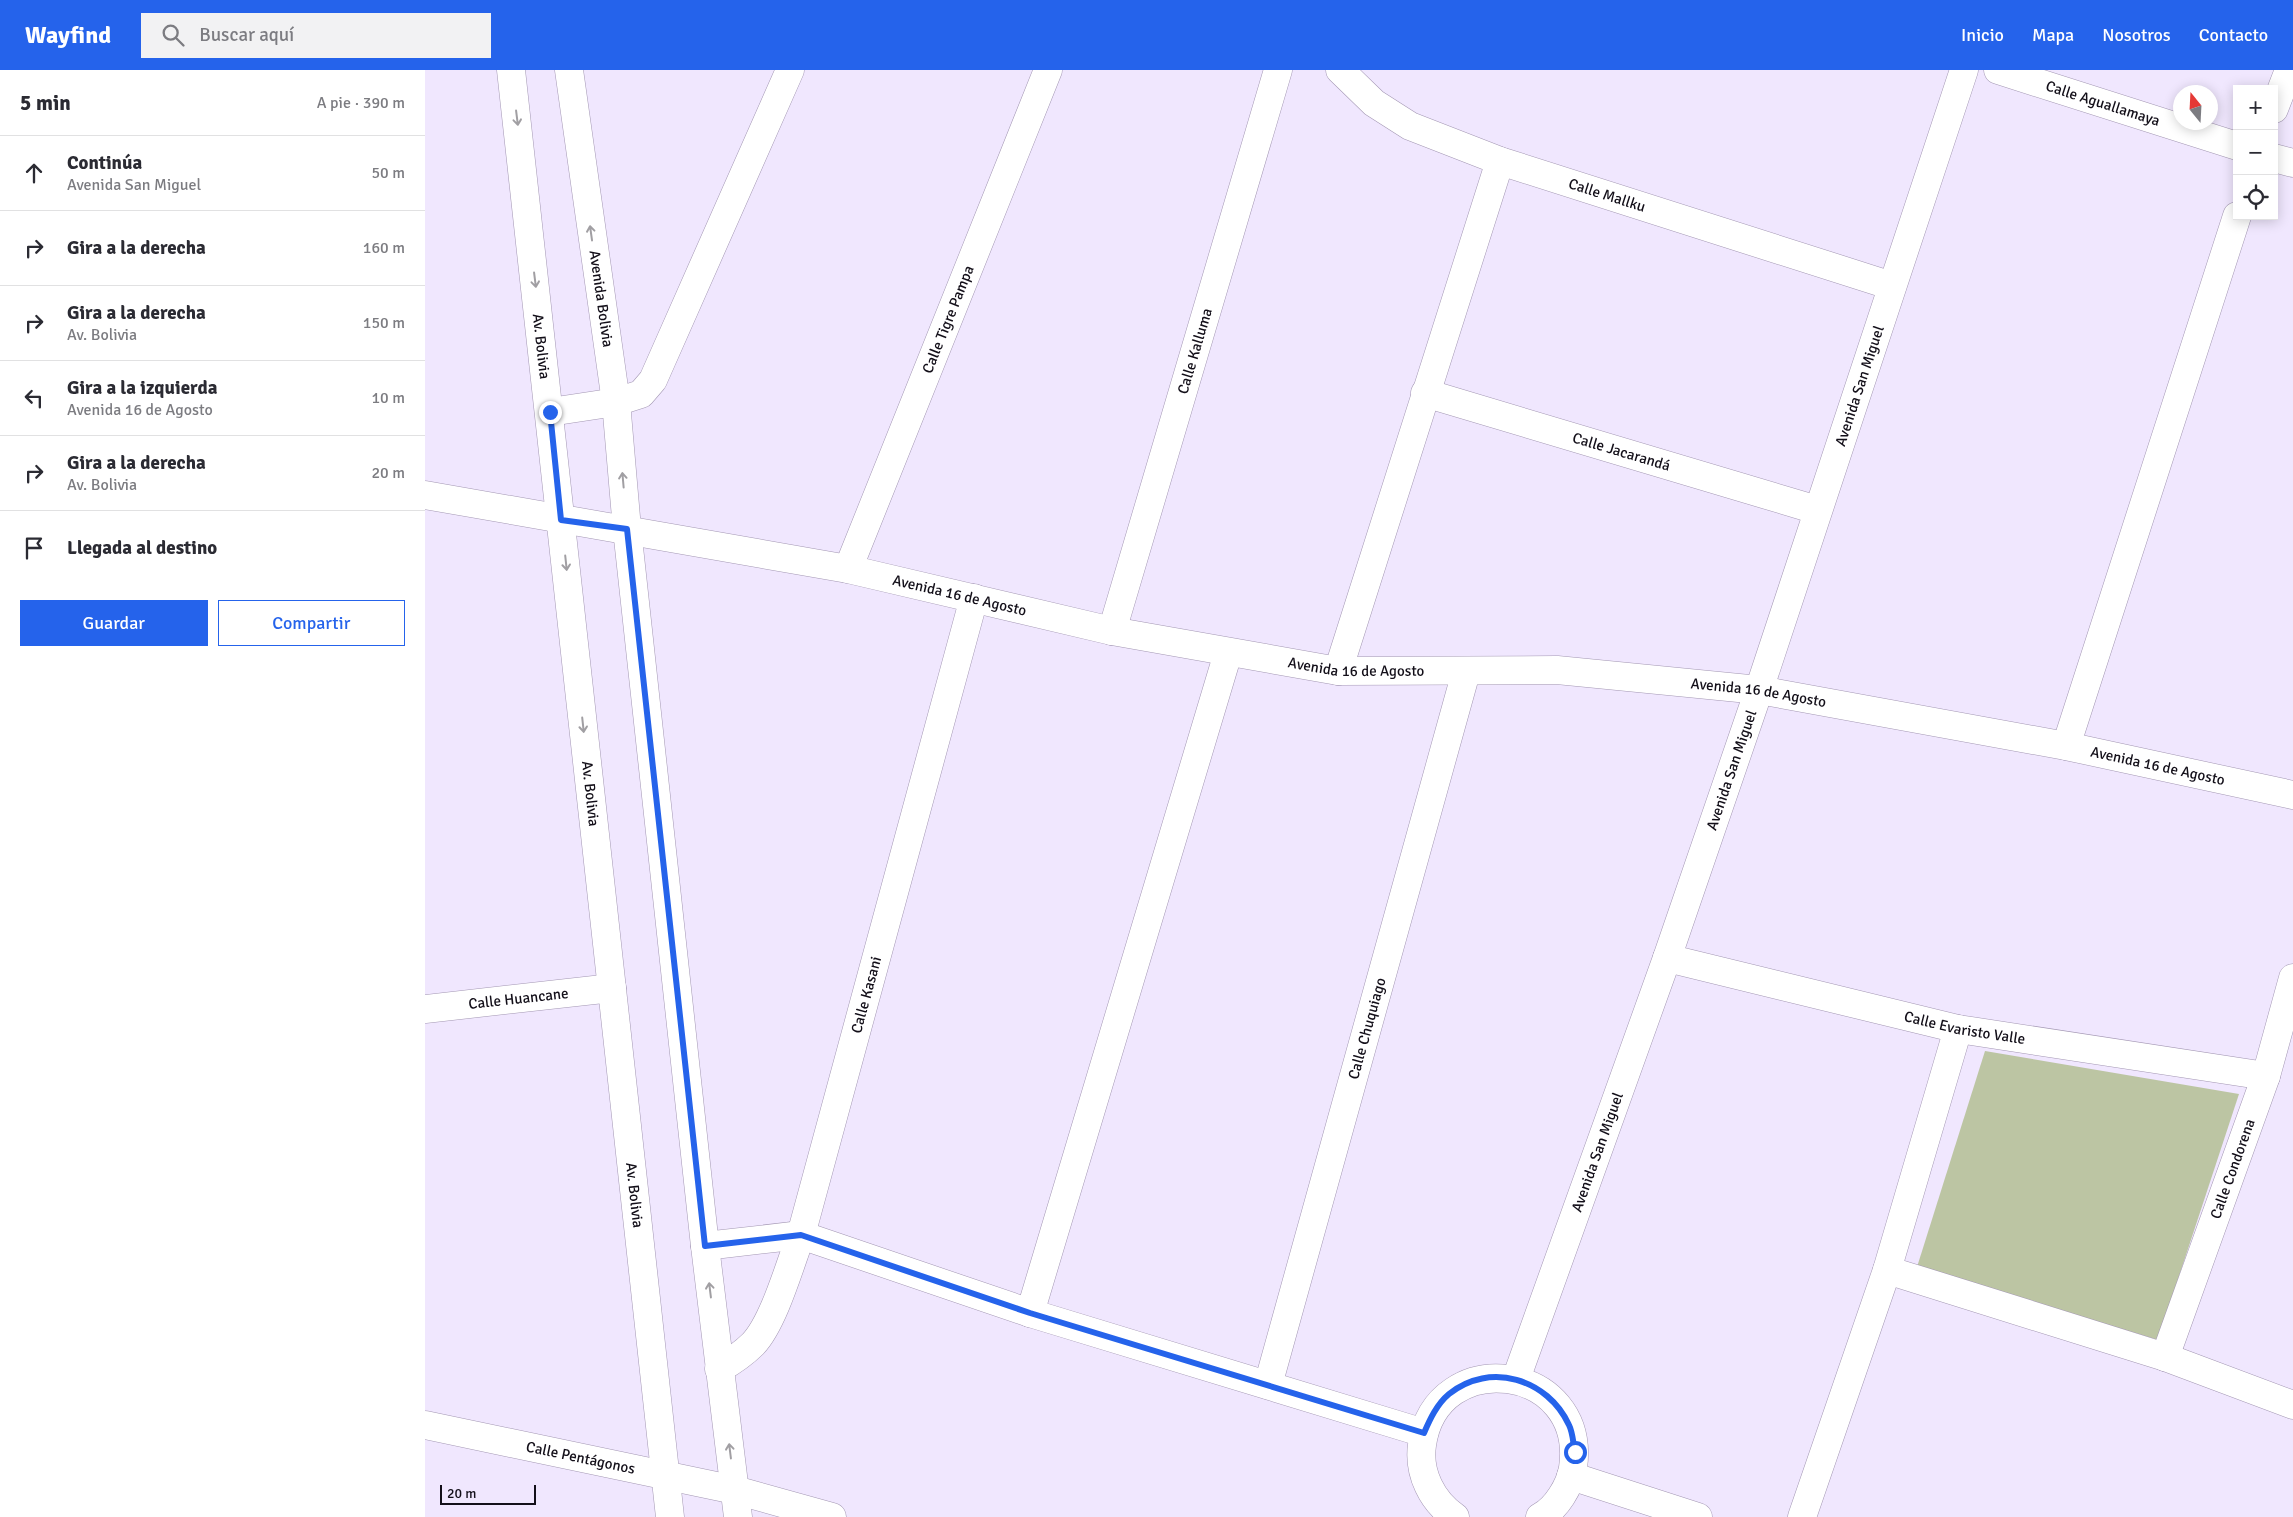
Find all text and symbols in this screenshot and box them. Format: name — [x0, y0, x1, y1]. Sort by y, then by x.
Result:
search box — [141, 13, 491, 58]
text: Wayfind — [25, 20, 111, 50]
icon: search — [159, 21, 187, 49]
text: Buscar aquí — [199, 23, 294, 47]
text: Inicio — [1961, 24, 2004, 46]
text: Mapa — [2032, 24, 2074, 46]
text: Nosotros — [2102, 24, 2171, 46]
text: Contacto — [2199, 24, 2268, 46]
street label: Calle Aguallamaya — [2043, 77, 2162, 130]
north arrow — [2173, 85, 2218, 130]
map controls — [2233, 85, 2278, 220]
button: + — [2233, 85, 2278, 130]
text: 5 min — [20, 90, 71, 116]
text: A pie · 390 m — [317, 93, 405, 113]
one-way arrow — [512, 110, 522, 126]
button: − — [2233, 130, 2278, 175]
text: Continúa — [67, 151, 142, 175]
icon: ahead — [20, 159, 48, 187]
text: 50 m — [371, 163, 405, 183]
street label: Calle Mallku — [1566, 174, 1648, 216]
text: Avenida San Miguel — [67, 175, 201, 195]
button: locate — [2233, 175, 2278, 220]
one-way arrow — [586, 225, 596, 241]
icon: right — [20, 234, 48, 262]
text: Gira a la derecha — [67, 236, 206, 260]
text: 160 m — [363, 238, 405, 258]
street label: Avenida Bolivia — [586, 249, 617, 348]
street label: Calle Tigre Pampa — [918, 263, 978, 376]
one-way arrow — [530, 272, 540, 288]
text: Gira a la derecha — [67, 301, 206, 325]
street label: Calle Kalluma — [1174, 306, 1216, 396]
icon: right — [20, 309, 48, 337]
text: 150 m — [363, 313, 405, 333]
street label: Av. Bolivia — [529, 313, 554, 380]
street label: Avenida San Miguel — [1831, 323, 1888, 448]
text: Av. Bolivia — [67, 325, 137, 345]
text: Gira a la izquierda — [67, 376, 217, 400]
icon: left — [20, 384, 48, 412]
text: 10 m — [371, 388, 405, 408]
text: Avenida 16 de Agosto — [67, 400, 213, 420]
route end — [539, 401, 562, 424]
street label: Calle Jacarandá — [1570, 429, 1673, 475]
text: Gira a la derecha — [67, 451, 206, 475]
icon: right — [20, 459, 48, 487]
text: 20 m — [371, 463, 405, 483]
one-way arrow — [618, 473, 628, 489]
text: Av. Bolivia — [67, 475, 137, 495]
icon: arrive — [20, 534, 48, 562]
text: Llegada al destino — [67, 536, 217, 560]
one-way arrow — [561, 555, 571, 571]
street label: Avenida 16 de Agosto — [891, 571, 1028, 620]
button: Guardar — [20, 600, 208, 646]
button: Compartir — [218, 600, 405, 646]
street label: Avenida 16 de Agosto — [1287, 653, 1425, 680]
street label: Avenida 16 de Agosto — [1690, 674, 1828, 711]
street label: Avenida San Miguel — [1703, 708, 1760, 832]
one-way arrow — [578, 716, 588, 732]
street label: Avenida 16 de Agosto — [2089, 743, 2227, 789]
street label: Av. Bolivia — [578, 760, 603, 827]
street label: Calle Kasani — [847, 954, 885, 1035]
street label: Calle Chuquiago — [1344, 975, 1390, 1081]
street label: Calle Huancane — [467, 984, 569, 1013]
street label: Calle Evaristo Valle — [1902, 1007, 2027, 1048]
street label: Avenida San Miguel — [1568, 1090, 1627, 1214]
street label: Calle Condorena — [2206, 1116, 2259, 1221]
street label: Av. Bolivia — [622, 1162, 647, 1229]
one-way arrow — [705, 1282, 715, 1298]
street label: Calle Pentágonos — [525, 1437, 637, 1478]
route start — [1564, 1441, 1587, 1464]
one-way arrow — [725, 1444, 735, 1460]
scale bar — [440, 1482, 536, 1505]
text: 20 m — [447, 1485, 476, 1502]

